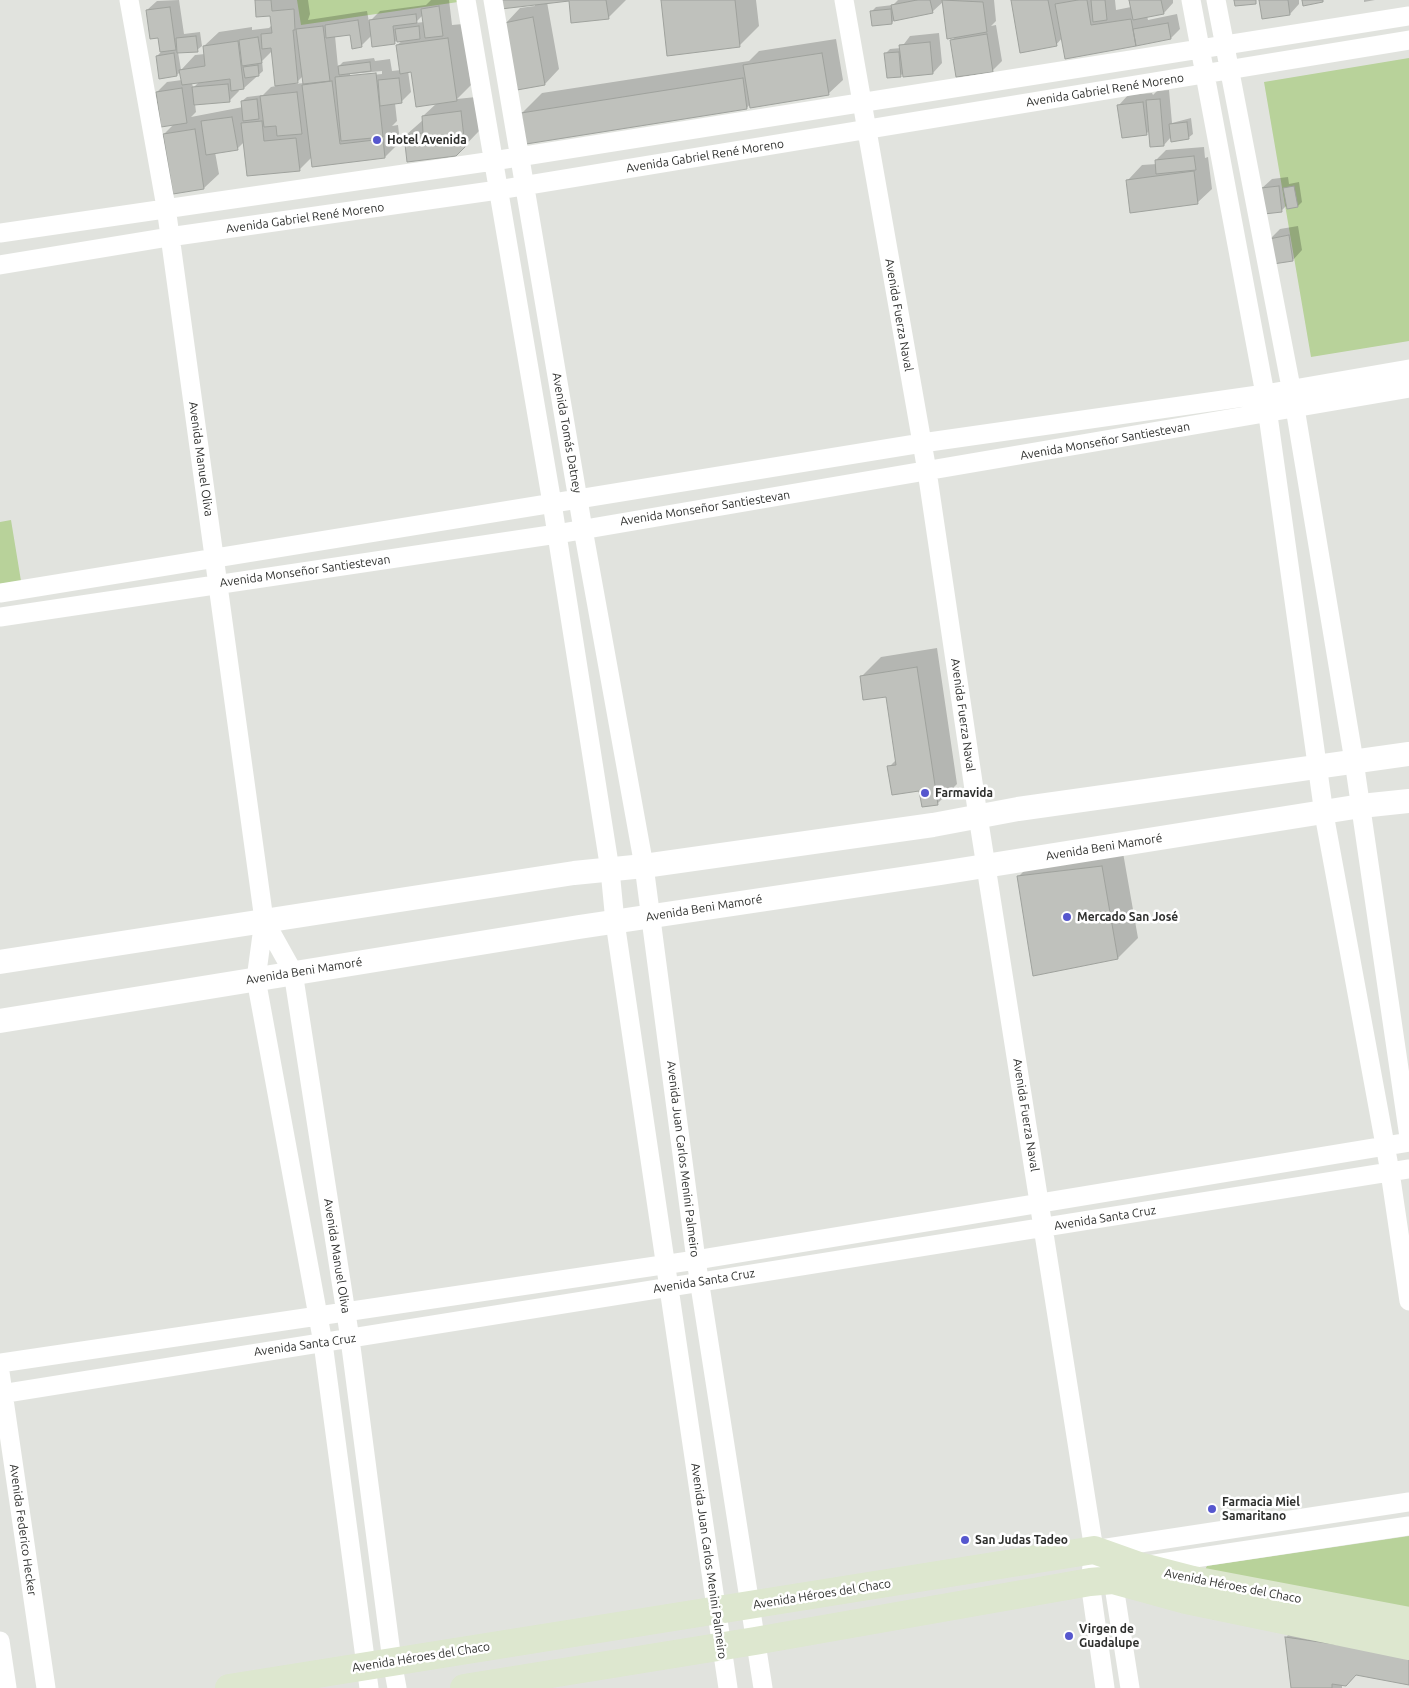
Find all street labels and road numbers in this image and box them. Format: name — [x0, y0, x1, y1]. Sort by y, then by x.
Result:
street label: Avenida Gabriel René Moreno — [1025, 70, 1185, 110]
street label: Avenida Gabriel René Moreno — [625, 136, 785, 176]
street label: Avenida Gabriel René Moreno — [225, 200, 385, 236]
street label: Avenida Fuerza Naval — [882, 257, 916, 373]
street label: Avenida Tomás Datney — [549, 372, 585, 494]
street label: Avenida Manuel Oliva — [186, 401, 216, 517]
street label: Avenida Monseñor Santiestevan — [1019, 419, 1191, 463]
street label: Avenida Monseñor Santiestevan — [619, 487, 791, 529]
street label: Avenida Monseñor Santiestevan — [219, 552, 391, 590]
street label: Avenida Fuerza Naval — [948, 657, 978, 773]
street label: Avenida Beni Mamoré — [1045, 831, 1163, 863]
street label: Avenida Beni Mamoré — [645, 892, 763, 924]
street label: Avenida Beni Mamoré — [245, 955, 363, 987]
street label: Avenida Fuerza Naval — [1010, 1057, 1042, 1173]
street label: Avenida Juan Carlos Menini Palmeiro — [664, 1060, 702, 1258]
street label: Avenida Manuel Oliva — [321, 1198, 353, 1314]
street label: Avenida Santa Cruz — [1053, 1203, 1157, 1233]
street label: Avenida Santa Cruz — [652, 1266, 756, 1296]
street label: Avenida Santa Cruz — [253, 1331, 357, 1359]
street label: Avenida Juan Carlos Menini Palmeiro — [688, 1462, 730, 1660]
street label: Avenida Federico Hecker — [7, 1463, 39, 1597]
street label: Avenida Héroes del Chaco — [1163, 1566, 1303, 1606]
street label: Avenida Héroes del Chaco — [752, 1576, 892, 1612]
street label: Avenida Héroes del Chaco — [351, 1639, 491, 1675]

